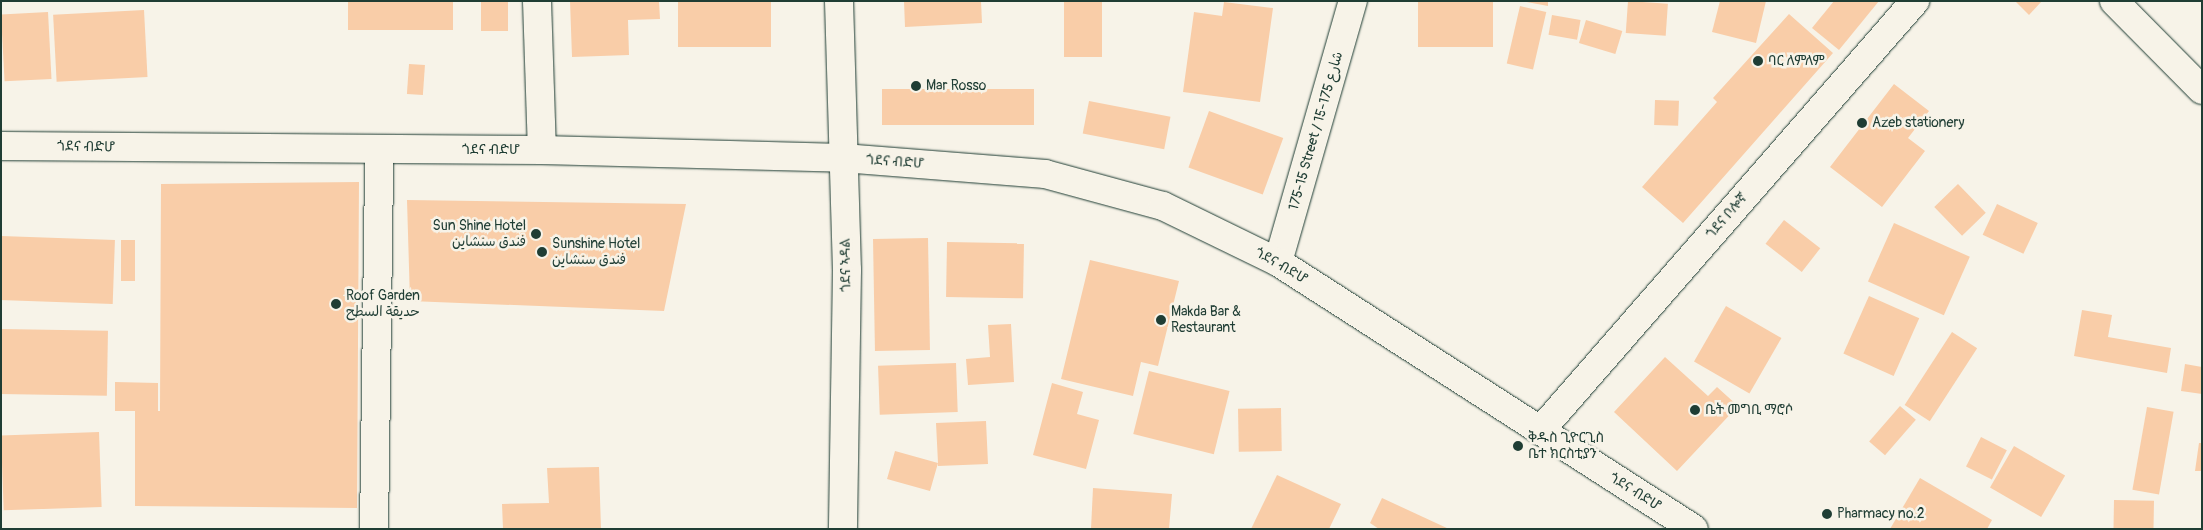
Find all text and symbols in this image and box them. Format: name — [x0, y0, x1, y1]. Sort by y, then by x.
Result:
street label: 175-15 Street / شارع 175-15 — [1285, 50, 1347, 212]
place label: ባር ለምለም — [1768, 53, 1825, 69]
marker: ባር ለምለም — [1752, 55, 1764, 67]
place label: Mar Rosso — [926, 78, 986, 94]
marker: Mar Rosso — [910, 80, 922, 92]
place label: Azeb stationery — [1872, 115, 1964, 131]
marker: Azeb stationery — [1856, 117, 1868, 129]
street label: ጎደና ብድሆ — [57, 138, 115, 156]
street label: ጎደና ብድሆ — [462, 142, 520, 158]
street label: ጎደና ብድሆ — [866, 152, 924, 172]
street label: ጎደና ቦሎኛ — [1703, 190, 1751, 242]
place label: Sun Shine Hotel فندق سنشاين — [432, 218, 526, 250]
marker: Sun Shine Hotel فندق سنشاين — [530, 228, 542, 240]
place label: Sunshine Hotel فندق سنشاين — [552, 236, 640, 268]
street label: ጎደና ኣዳል — [837, 238, 855, 292]
street label: ጎደና ብድሆ — [1252, 244, 1310, 288]
marker: Sunshine Hotel فندق سنشاين — [536, 246, 548, 258]
place label: Roof Garden حديقة السطح — [346, 288, 420, 321]
marker: Roof Garden حديقة السطح — [330, 298, 342, 310]
place label: Makda Bar & Restaurant — [1171, 304, 1241, 336]
marker: Makda Bar & Restaurant — [1155, 314, 1167, 326]
place label: ቤት መግቢ ማሮሶ — [1705, 402, 1793, 418]
marker: ቤት መግቢ ማሮሶ — [1689, 404, 1701, 416]
place label: ቅዱስ ጊዮርጊስ ቤተ ክርስቲያን — [1528, 430, 1604, 462]
marker: ቅዱስ ጊዮርጊስ ቤተ ክርስቲያን — [1512, 440, 1524, 452]
street label: ጎደና ብድሆ — [1606, 470, 1664, 514]
place label: Pharmacy no.2 — [1837, 506, 1924, 522]
marker: Pharmacy no.2 — [1821, 508, 1833, 520]

